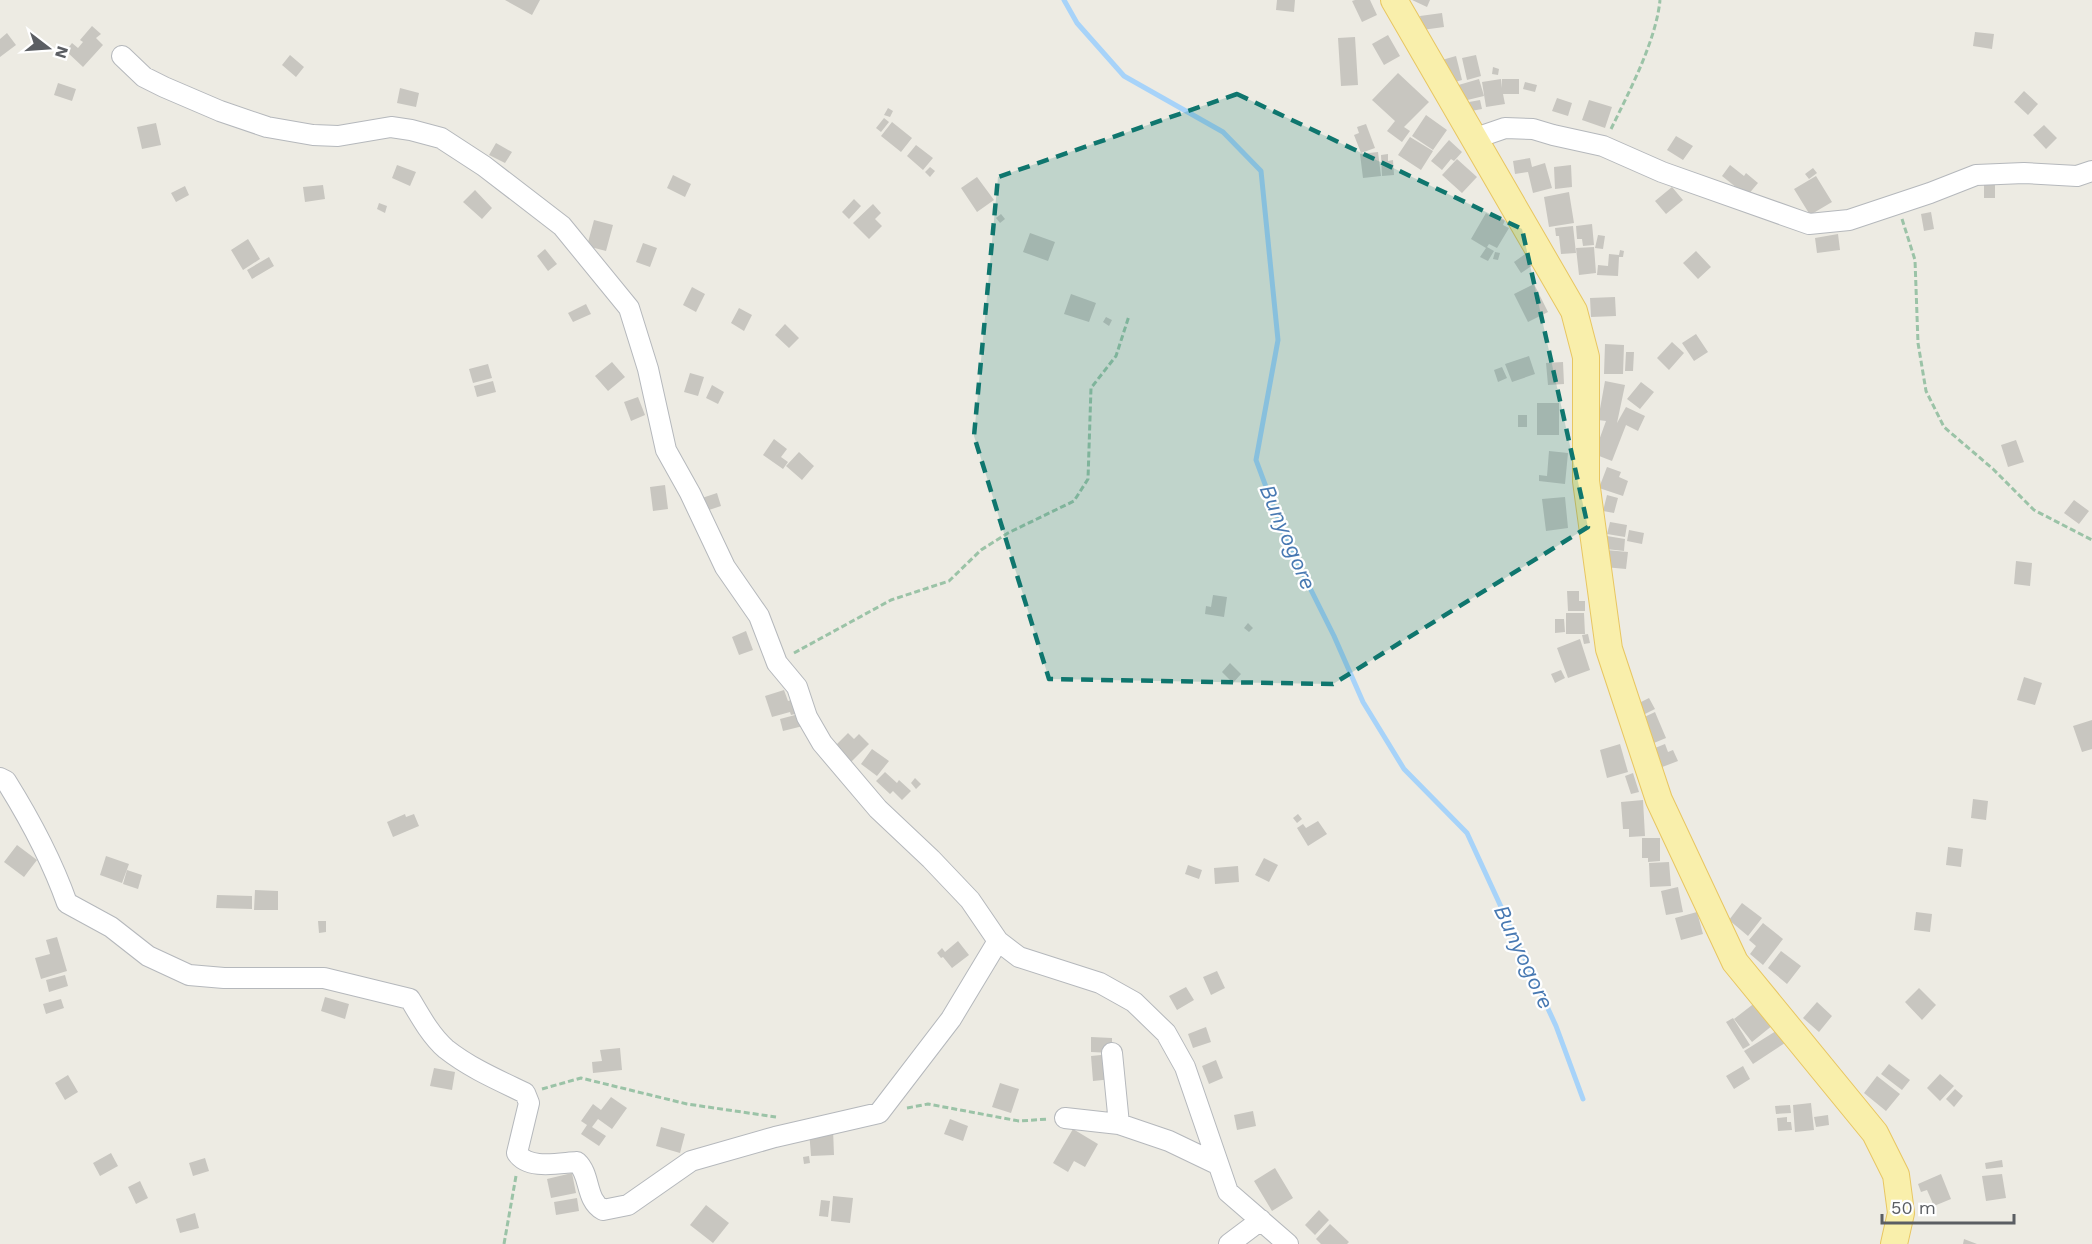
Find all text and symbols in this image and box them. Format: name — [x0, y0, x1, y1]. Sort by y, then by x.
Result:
north arrow — [18, 18, 78, 78]
text: N — [51, 44, 73, 61]
water label: Bunyogore — [1255, 480, 1321, 594]
water label: Bunyogore — [1489, 901, 1559, 1013]
scale bar — [1882, 1187, 2014, 1225]
text: 50 m — [1891, 1197, 1936, 1218]

